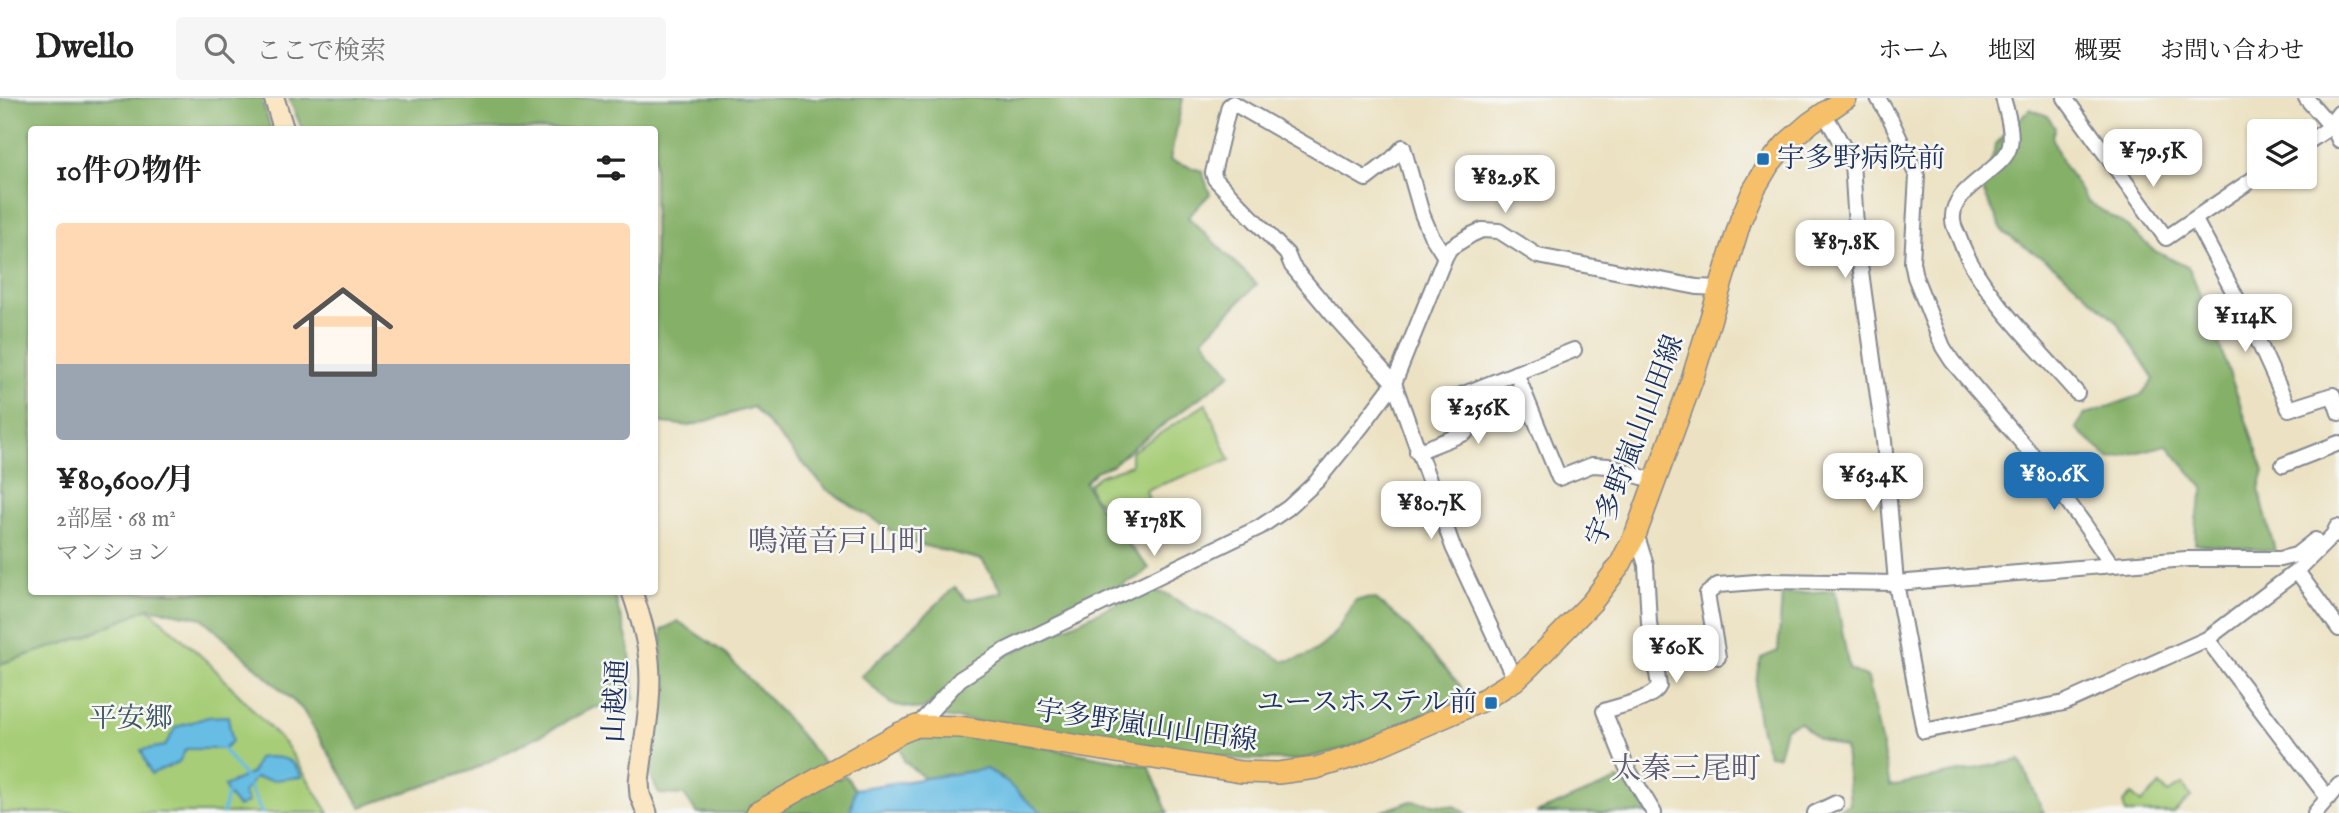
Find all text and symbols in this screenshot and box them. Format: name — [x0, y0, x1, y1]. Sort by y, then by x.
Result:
search box — [176, 17, 666, 80]
text: Dwello — [35, 27, 134, 69]
icon: search — [200, 29, 238, 67]
text: ここで検索 — [256, 35, 386, 68]
text: ホーム — [1878, 36, 1950, 67]
text: 地図 — [1988, 36, 2036, 67]
text: 概要 — [2074, 36, 2122, 67]
text: お問い合わせ — [2160, 36, 2304, 67]
map controls — [2247, 119, 2317, 189]
button: layers — [2247, 119, 2317, 189]
pin: ¥79.5K — [2096, 130, 2210, 189]
text: ¥79.5K — [2119, 137, 2187, 166]
place label: 宇多野病院前 — [1777, 142, 1945, 177]
icon: filters — [592, 149, 630, 187]
marker: 宇多野病院前 — [1755, 151, 1771, 167]
text: 10件の物件 — [56, 153, 202, 191]
pin: ¥82.9K — [1448, 156, 1562, 215]
text: ¥82.9K — [1471, 163, 1539, 192]
pin: ¥87.8K — [1788, 220, 1902, 280]
text: ¥87.8K — [1811, 228, 1879, 257]
icon: home — [280, 269, 406, 395]
pin: ¥114K — [2196, 294, 2294, 354]
text: ¥114K — [2214, 302, 2276, 331]
street label: 宇多野嵐山山田線 — [1580, 330, 1692, 552]
pin: ¥256K — [1429, 386, 1527, 446]
text: ¥256K — [1447, 394, 1509, 423]
pin: ¥80.6K — [1997, 452, 2111, 512]
pin: ¥63.4K — [1816, 454, 1930, 513]
text: ¥80.6K — [2020, 460, 2088, 489]
text: ¥63.4K — [1839, 461, 1907, 490]
text: ¥80,600/月 — [56, 462, 195, 500]
pin: ¥80.7K — [1374, 482, 1488, 541]
text: ¥80.7K — [1397, 489, 1465, 518]
pin: ¥178K — [1105, 498, 1203, 558]
text: 2部屋 · 68 m² — [56, 505, 176, 534]
text: ¥178K — [1123, 506, 1185, 535]
district label: 鳴滝音戸山町 — [748, 524, 928, 562]
text: マンション — [56, 539, 170, 568]
pin: ¥60K — [1635, 626, 1717, 685]
text: ¥60K — [1649, 633, 1703, 662]
street label: 山越通 — [597, 658, 637, 744]
place label: ユースホステル前 — [1256, 686, 1477, 721]
street label: 宇多野嵐山山田線 — [1033, 694, 1259, 760]
marker: ユースホステル前 — [1483, 695, 1499, 711]
park label: 平安郷 — [89, 702, 173, 737]
district label: 太秦三尾町 — [1611, 751, 1761, 789]

